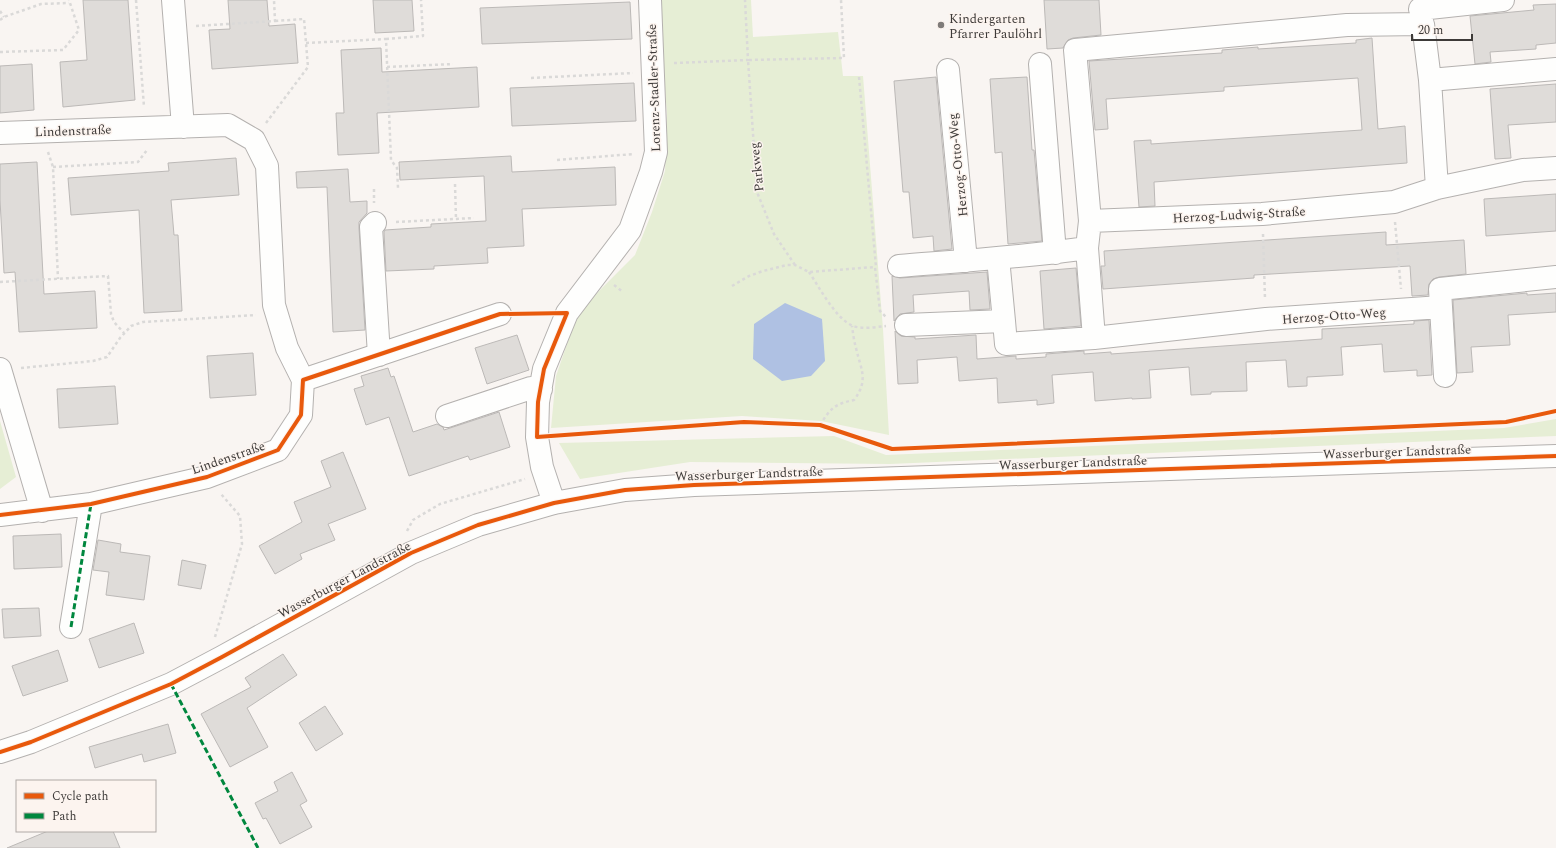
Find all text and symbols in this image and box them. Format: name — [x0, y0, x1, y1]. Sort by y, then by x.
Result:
place label: Kindergarten Pfarrer Paulöhrl — [949, 9, 1042, 44]
scale bar — [1412, 16, 1472, 42]
marker: Kindergarten Pfarrer Paulöhrl — [936, 20, 946, 30]
text: 20 m — [1418, 21, 1443, 40]
street label: Lorenz-Stadler-Straße — [642, 24, 666, 152]
street label: Herzog-Otto-Weg — [943, 112, 973, 218]
street label: Lindenstraße — [34, 120, 112, 142]
street label: Parkweg — [744, 141, 770, 193]
street label: Herzog-Ludwig-Straße — [1172, 202, 1306, 228]
street label: Herzog-Otto-Weg — [1281, 302, 1387, 330]
street label: Lindenstraße — [189, 436, 268, 480]
street label: Wasserburger Landstraße — [1323, 439, 1471, 465]
street label: Wasserburger Landstraße — [999, 450, 1147, 476]
street label: Wasserburger Landstraße — [675, 461, 823, 487]
street label: Wasserburger Landstraße — [274, 536, 415, 624]
legend — [16, 780, 156, 832]
text: Cycle path — [52, 787, 109, 806]
text: Path — [52, 807, 77, 826]

